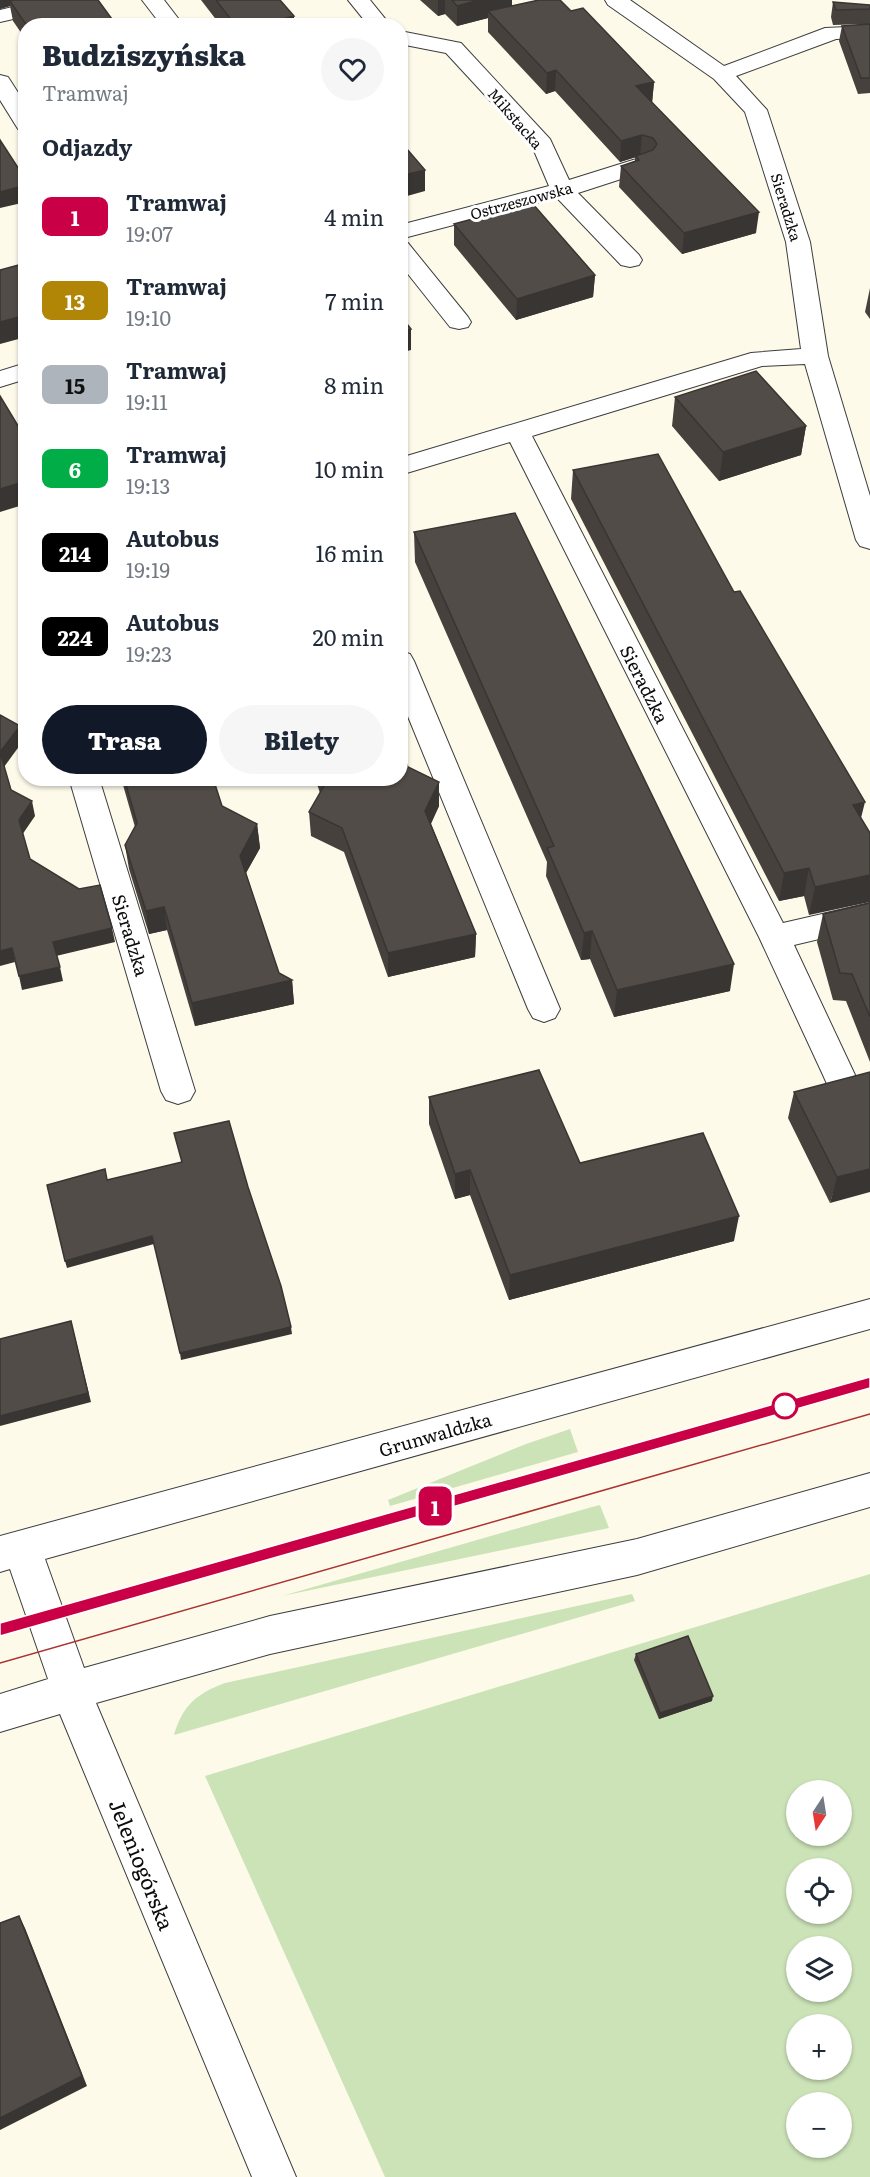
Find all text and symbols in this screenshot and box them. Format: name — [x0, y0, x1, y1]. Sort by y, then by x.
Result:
text: Budziszyńska — [42, 33, 246, 75]
button: heart — [321, 38, 384, 101]
text: Tramwaj — [42, 77, 129, 107]
street label: Mikstacka — [483, 82, 550, 154]
text: Odjazdy — [42, 130, 132, 163]
street label: Sieradzka — [766, 170, 809, 245]
street label: Ostrzeszowska — [467, 175, 576, 225]
text: Tramwaj — [126, 185, 227, 218]
text: 4 min — [324, 200, 384, 233]
text: 1 — [71, 201, 79, 232]
text: 19:07 — [126, 218, 173, 248]
text: Tramwaj — [126, 269, 227, 302]
text: 7 min — [325, 284, 384, 317]
text: 13 — [65, 285, 85, 316]
text: 19:10 — [126, 302, 171, 332]
text: Tramwaj — [126, 353, 227, 386]
text: 8 min — [324, 368, 384, 401]
text: 15 — [65, 369, 85, 400]
text: 19:11 — [126, 386, 168, 416]
text: Tramwaj — [126, 437, 227, 470]
text: 10 min — [315, 452, 384, 485]
text: 6 — [69, 453, 81, 484]
text: 19:13 — [126, 470, 170, 500]
text: Autobus — [126, 521, 219, 554]
text: 16 min — [316, 536, 384, 569]
text: 214 — [59, 537, 91, 568]
text: 19:19 — [126, 554, 170, 584]
text: Autobus — [126, 605, 219, 638]
text: 20 min — [312, 620, 384, 653]
text: 224 — [57, 621, 93, 652]
text: 19:23 — [126, 638, 172, 668]
street label: Sieradzka — [614, 640, 676, 728]
button: Trasa — [42, 705, 207, 774]
button: Bilety — [219, 705, 384, 774]
street label: Sieradzka — [106, 891, 156, 980]
unlabelled marker — [772, 1393, 798, 1419]
street label: Grunwaldzka — [376, 1405, 495, 1463]
line badge: 1 — [416, 1486, 454, 1526]
text: 1 — [431, 1491, 439, 1522]
north arrow — [786, 1780, 852, 1846]
map controls — [786, 1780, 852, 2158]
street label: Jeleniogórska — [103, 1794, 184, 1935]
button: locate — [786, 1858, 852, 1924]
button: layers — [786, 1936, 852, 2002]
button: + — [786, 2014, 852, 2080]
button: − — [786, 2092, 852, 2158]

